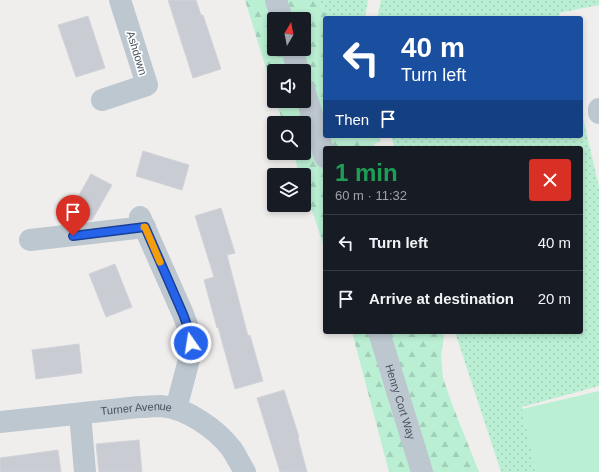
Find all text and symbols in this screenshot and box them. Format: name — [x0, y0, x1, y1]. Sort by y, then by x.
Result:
north arrow — [267, 12, 311, 56]
map controls — [267, 12, 311, 212]
street label: Ashdown — [125, 30, 149, 76]
icon: left — [335, 32, 387, 84]
text: 40 m — [401, 32, 465, 63]
button: sound — [267, 64, 311, 108]
text: Turn left — [401, 65, 466, 85]
icon: arrive — [377, 108, 399, 130]
text: Then — [335, 111, 369, 128]
button: search — [267, 116, 311, 160]
text: 1 min — [335, 159, 398, 186]
button: close — [529, 159, 571, 201]
button: layers — [267, 168, 311, 212]
text: 60 m · 11:32 — [335, 188, 407, 203]
pin — [56, 195, 90, 236]
icon: arrive — [62, 201, 84, 223]
icon: left — [335, 232, 357, 254]
text: Turn left — [369, 234, 428, 251]
text: 40 m — [538, 234, 571, 251]
icon: arrive — [335, 288, 357, 310]
text: Arrive at destination — [369, 290, 514, 307]
text: 20 m — [538, 290, 571, 307]
position arrow — [170, 322, 212, 364]
street label: Henry Cort Way — [383, 363, 418, 441]
street label: Turner Avenue — [100, 400, 173, 417]

